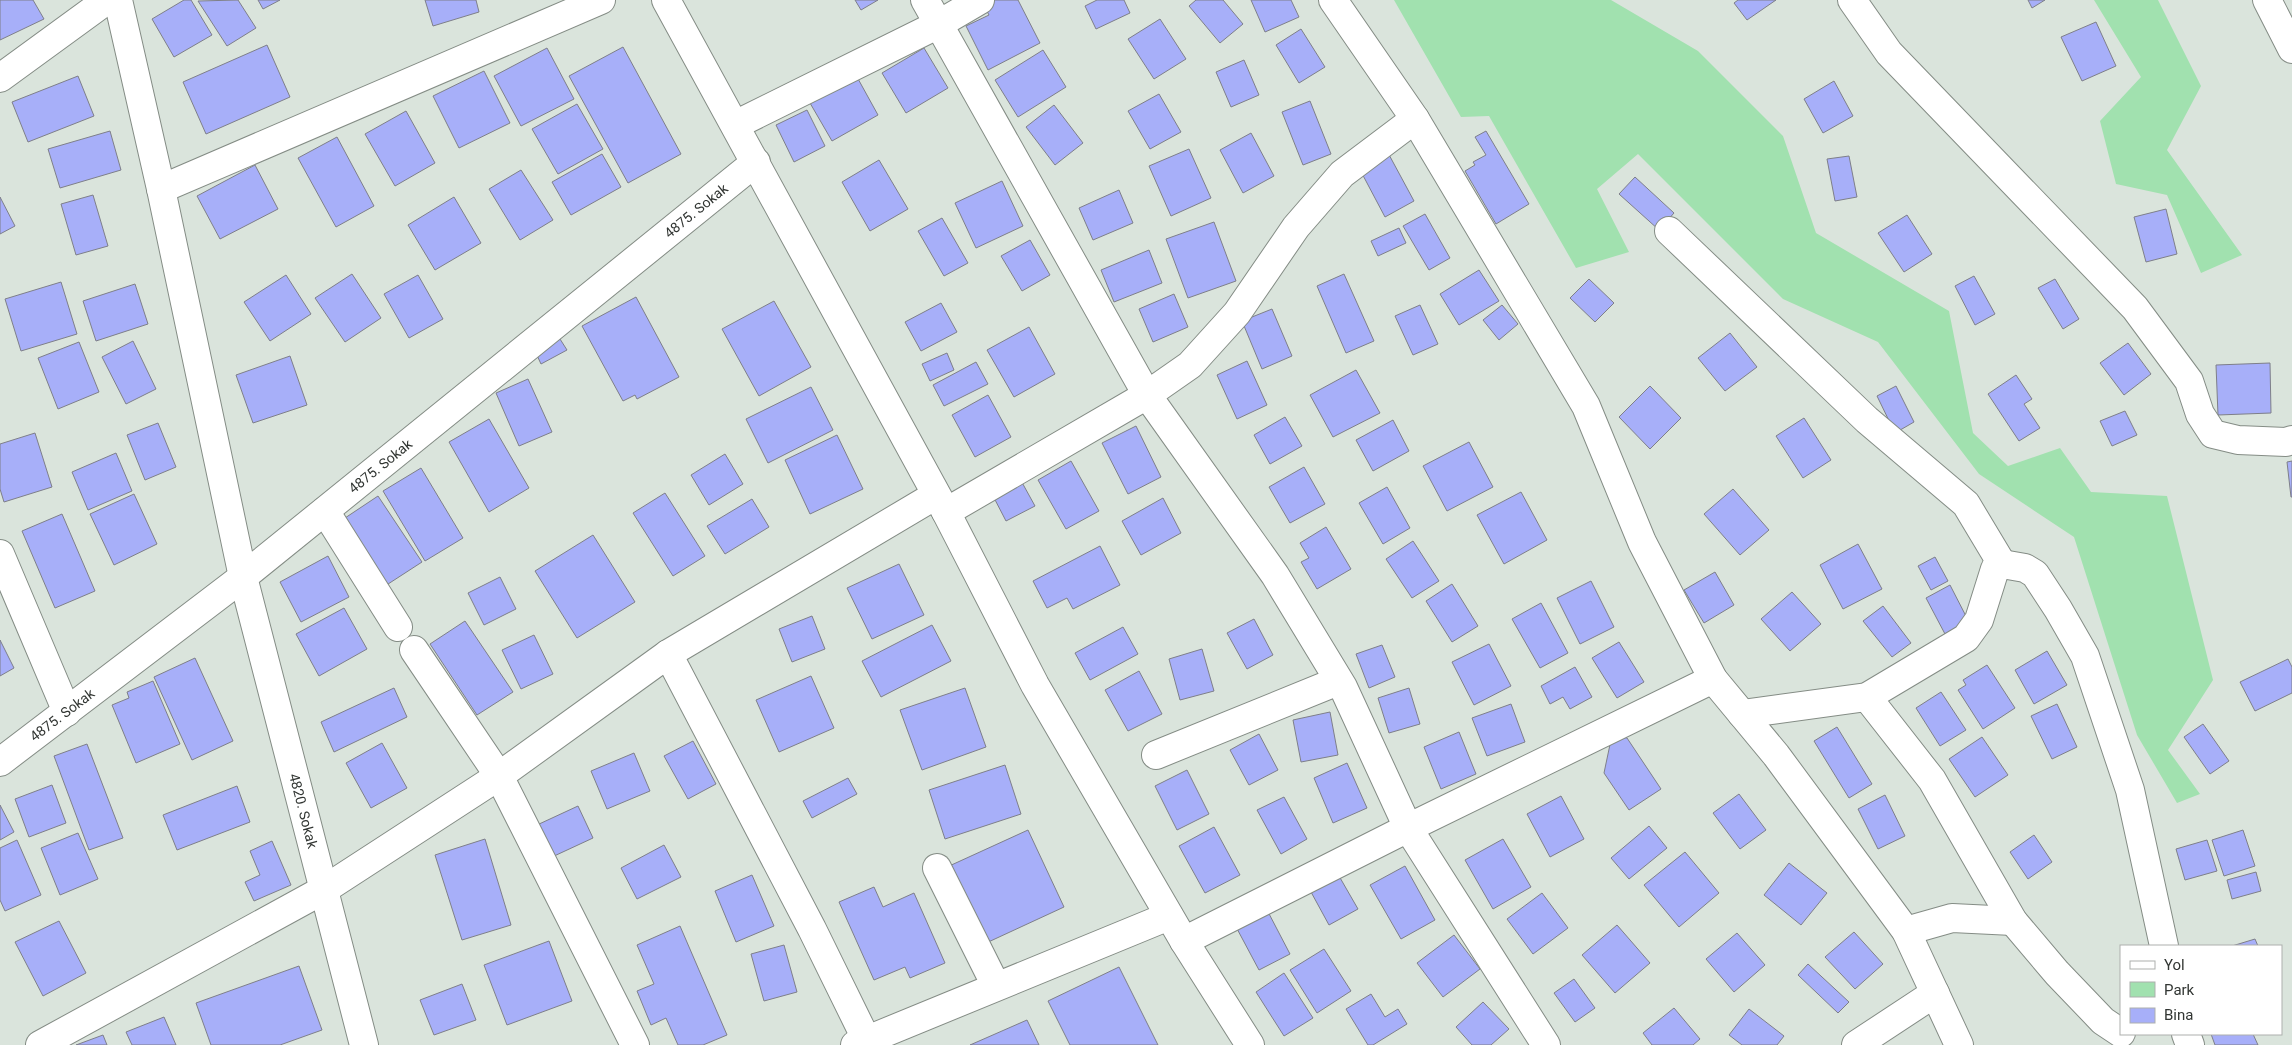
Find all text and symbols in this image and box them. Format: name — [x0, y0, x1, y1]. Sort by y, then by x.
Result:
street label: 4875. Sokak — [661, 180, 732, 241]
street label: 4875. Sokak — [345, 435, 416, 496]
street label: 4875. Sokak — [27, 685, 98, 744]
street label: 4820. Sokak — [286, 772, 321, 851]
legend — [2120, 945, 2282, 1035]
text: Yol — [2164, 956, 2185, 974]
text: Park — [2164, 981, 2195, 999]
text: Bina — [2164, 1006, 2193, 1024]

